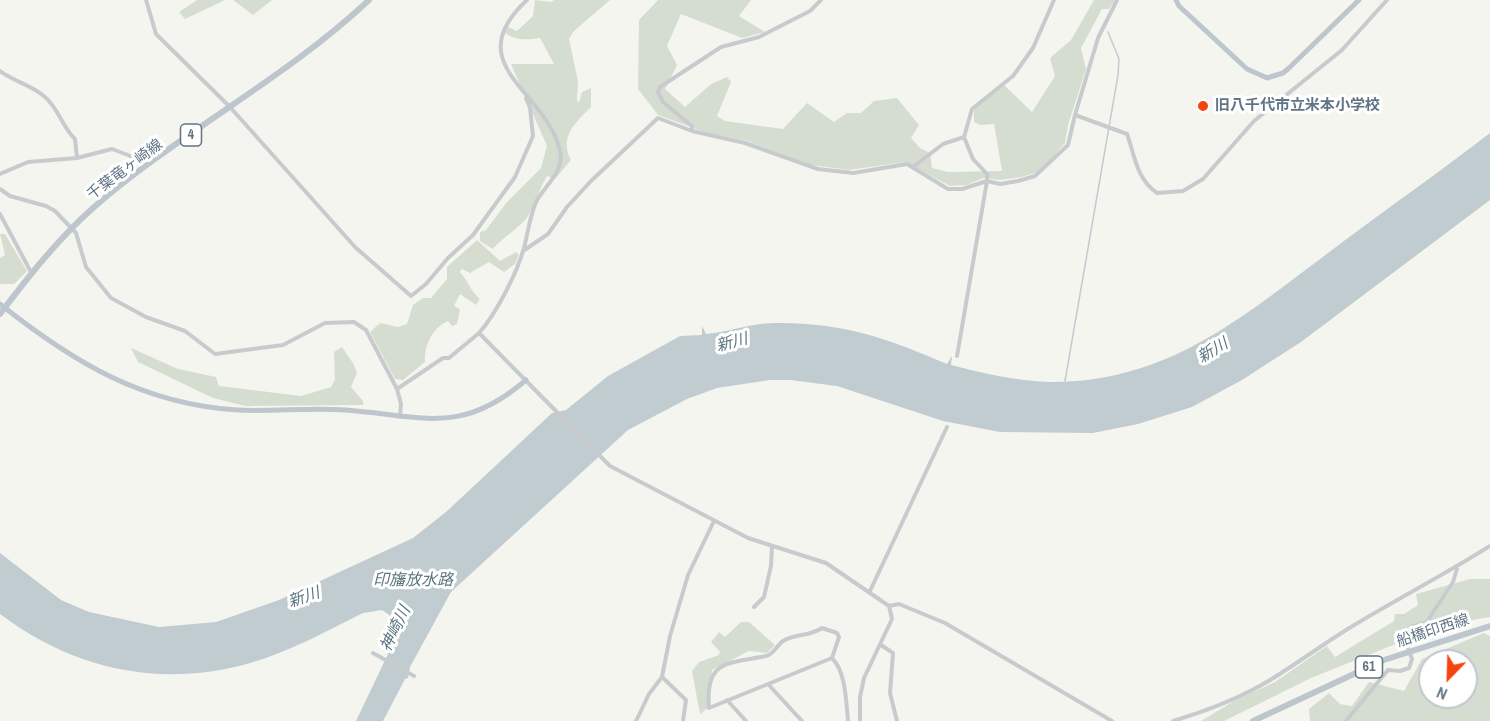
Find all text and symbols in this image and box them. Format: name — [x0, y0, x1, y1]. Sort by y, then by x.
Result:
place label: 旧八千代市立米本小学校 — [1215, 97, 1380, 115]
marker: 旧八千代市立米本小学校 — [1196, 99, 1210, 113]
road number: 4 — [180, 124, 201, 146]
street label: 千葉竜ヶ崎線 — [84, 136, 166, 204]
water label: 新川 — [714, 330, 750, 356]
water label: 新川 — [1194, 335, 1232, 367]
water label: 印旛放水路 — [373, 571, 453, 591]
water label: 新川 — [286, 584, 322, 612]
water label: 神崎川 — [377, 603, 415, 655]
street label: 船橋印西線 — [1395, 611, 1471, 651]
north arrow — [1418, 649, 1478, 709]
road number: 61 — [1356, 656, 1382, 678]
text: N — [1433, 682, 1450, 706]

